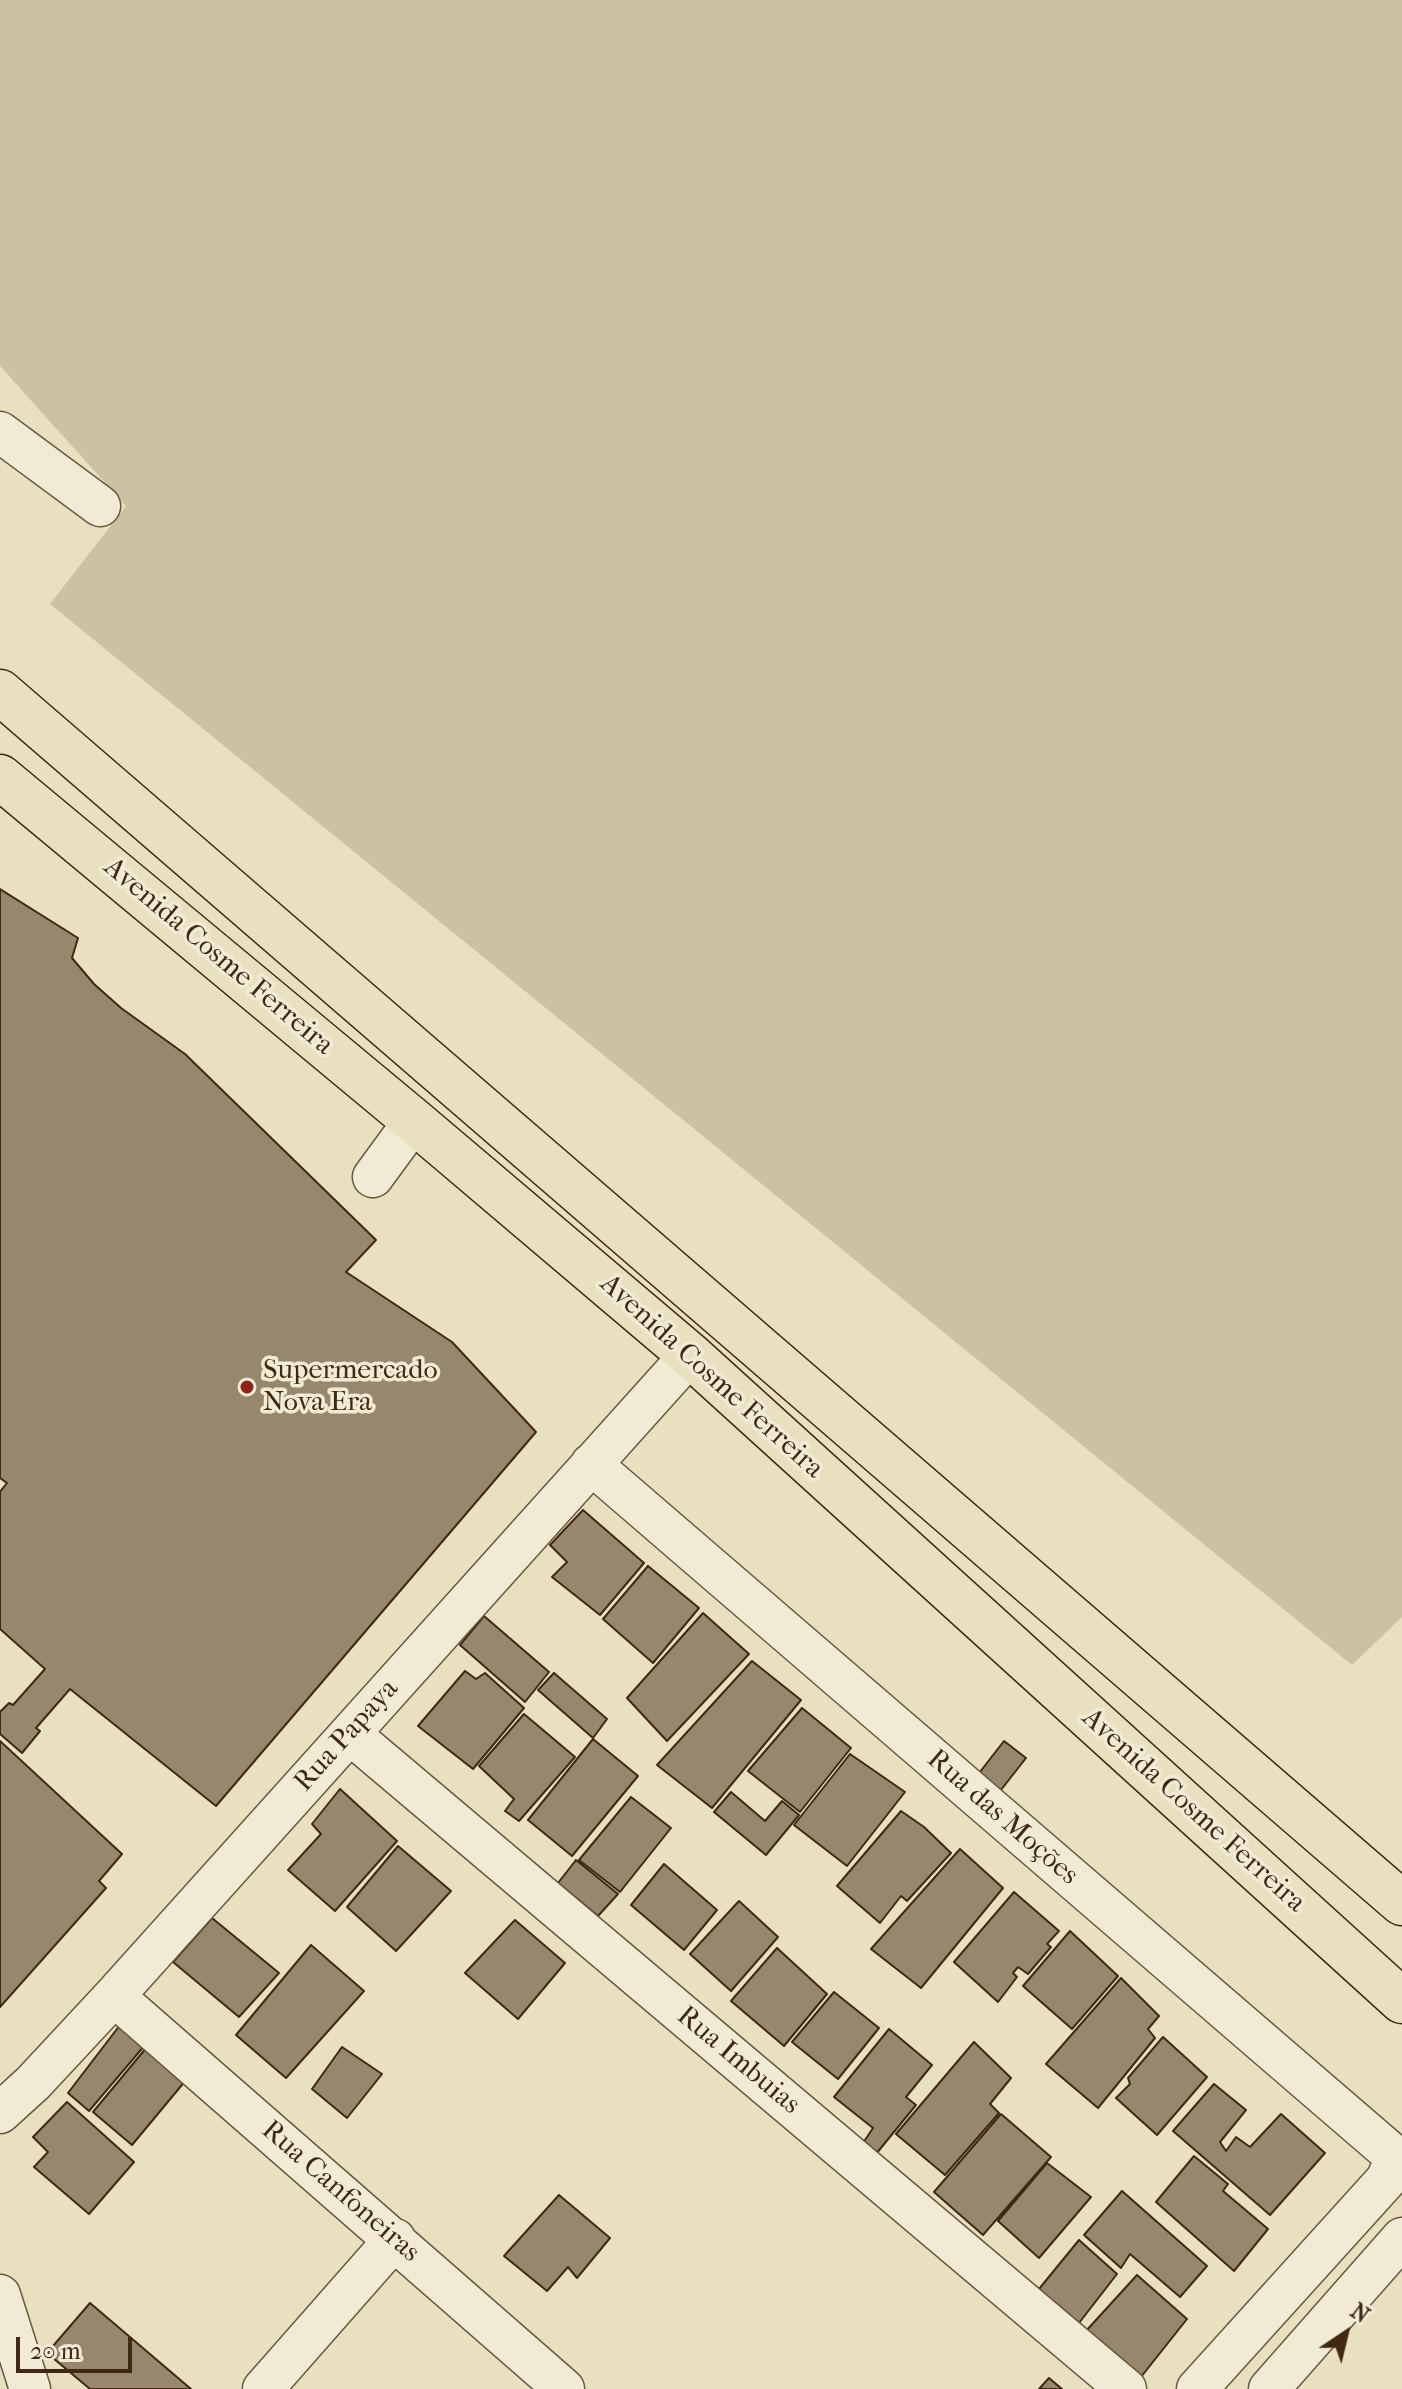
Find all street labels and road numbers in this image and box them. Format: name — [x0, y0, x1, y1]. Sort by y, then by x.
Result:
street label: Avenida Cosme Ferreira — [96, 851, 340, 1063]
street label: Avenida Cosme Ferreira — [592, 1268, 830, 1486]
street label: Rua Papaya — [288, 1673, 406, 1799]
street label: Avenida Cosme Ferreira — [1074, 1702, 1312, 1920]
street label: Rua das Moções — [920, 1743, 1084, 1893]
street label: Rua Imbuias — [670, 2000, 806, 2122]
street label: Rua Canfoneiras — [254, 2114, 426, 2270]

